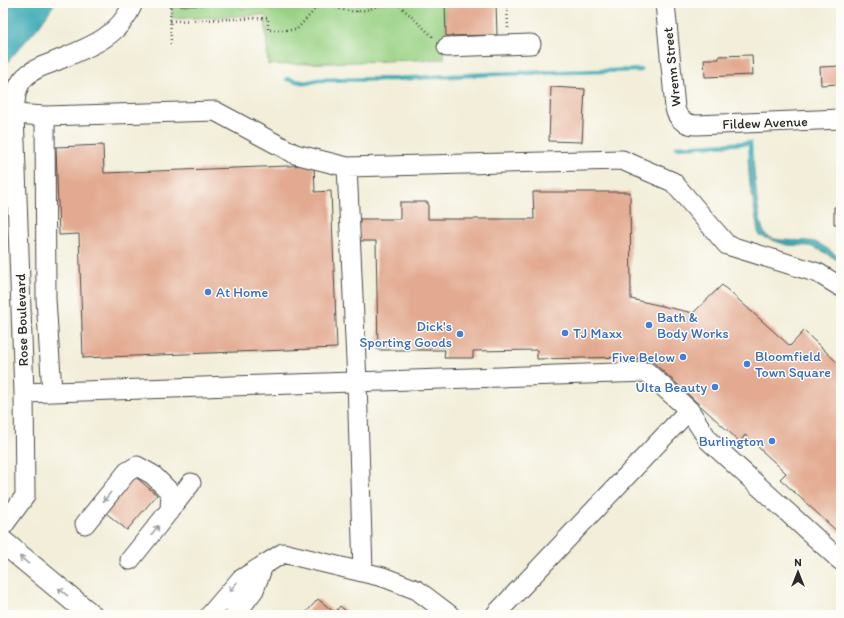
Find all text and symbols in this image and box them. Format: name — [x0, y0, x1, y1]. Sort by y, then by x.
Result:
street label: Wrenn Street — [659, 26, 685, 108]
street label: Fildew Avenue — [722, 113, 808, 133]
street label: Rose Boulevard — [12, 273, 32, 367]
place label: At Home — [216, 284, 268, 301]
marker: At Home — [203, 287, 213, 297]
place label: Bath & Body Works — [657, 309, 729, 342]
place label: Dick's Sporting Goods — [359, 318, 452, 351]
marker: Bath & Body Works — [644, 320, 654, 330]
place label: TJ Maxx — [573, 325, 623, 342]
marker: TJ Maxx — [560, 328, 570, 338]
marker: Dick's Sporting Goods — [455, 329, 465, 339]
place label: Bloomfield Town Square — [755, 348, 831, 381]
place label: Five Below — [612, 349, 675, 366]
marker: Five Below — [678, 352, 688, 362]
marker: Bloomfield Town Square — [742, 359, 752, 369]
place label: Ulta Beauty — [636, 379, 707, 396]
marker: Ulta Beauty — [710, 382, 720, 392]
place label: Burlington — [699, 433, 764, 450]
marker: Burlington — [767, 436, 777, 446]
one-way arrow — [102, 492, 111, 503]
one-way arrow — [150, 524, 159, 535]
north arrow — [778, 552, 818, 592]
one-way arrow — [19, 555, 30, 564]
text: N — [794, 556, 802, 569]
one-way arrow — [229, 582, 238, 593]
one-way arrow — [58, 587, 69, 596]

